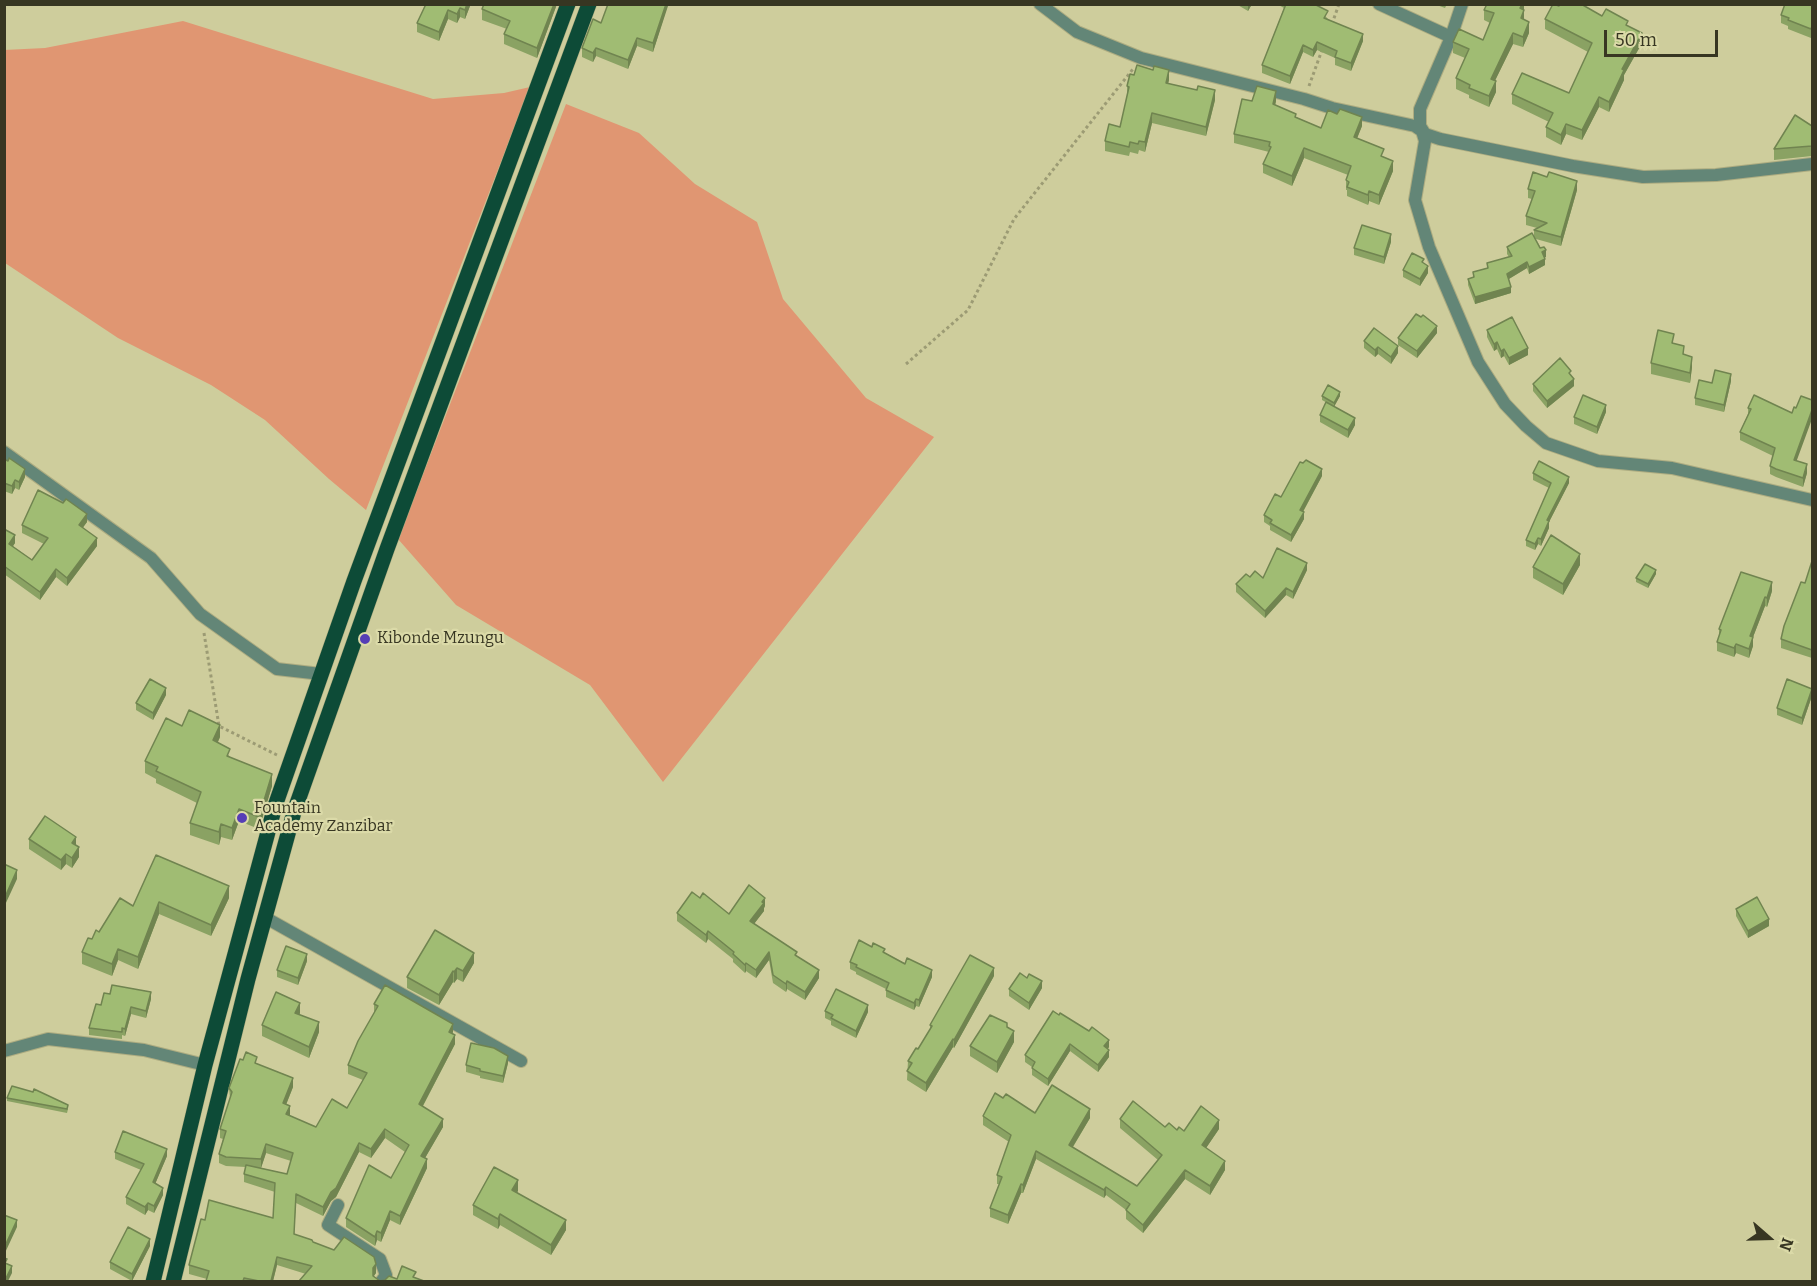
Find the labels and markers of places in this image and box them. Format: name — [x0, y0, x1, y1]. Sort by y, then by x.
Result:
place label: Kibonde Mzungu — [377, 629, 504, 649]
marker: Kibonde Mzungu — [358, 632, 372, 646]
place label: Fountain Academy Zanzibar — [254, 799, 393, 837]
marker: Fountain Academy Zanzibar — [235, 811, 249, 825]

